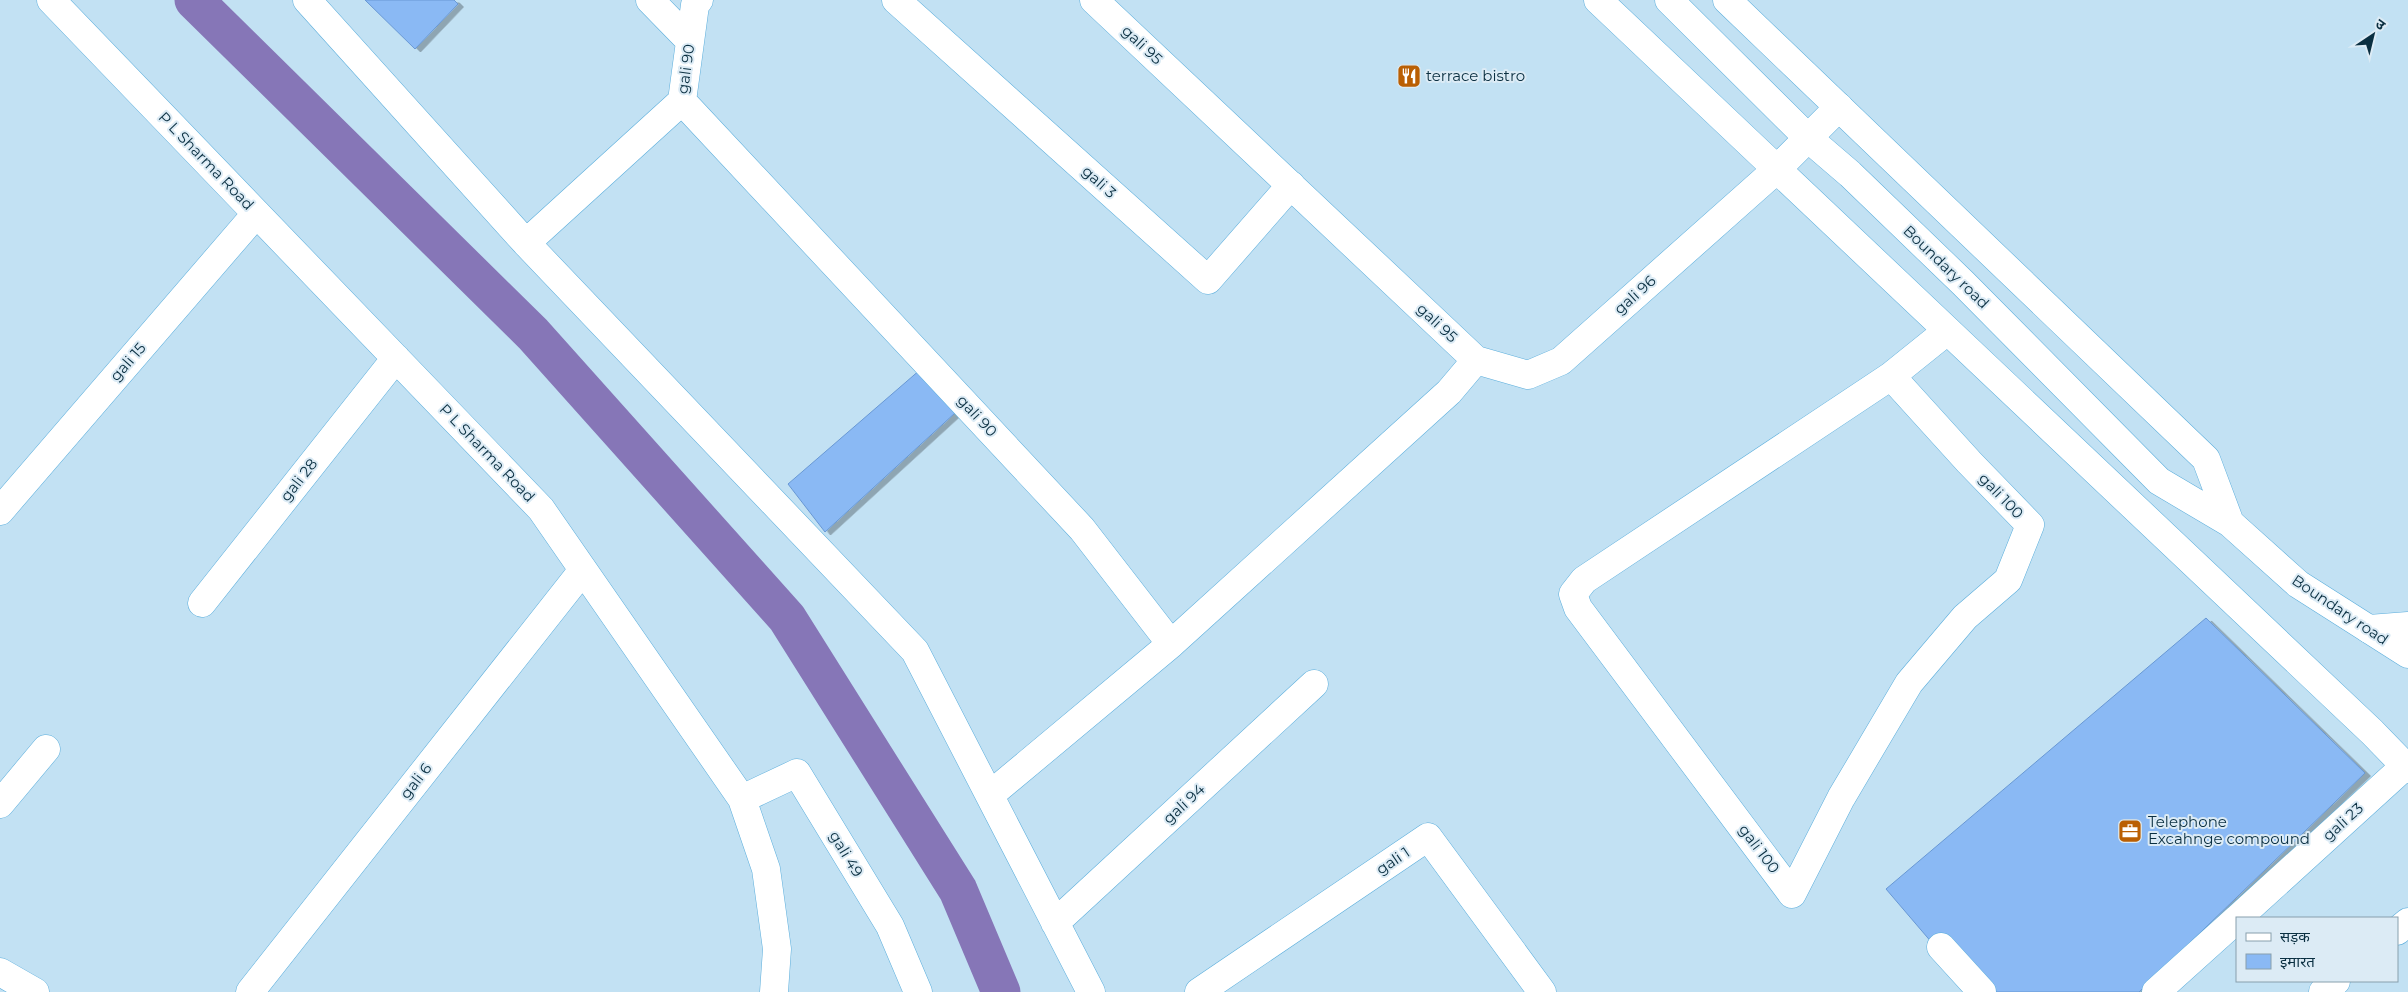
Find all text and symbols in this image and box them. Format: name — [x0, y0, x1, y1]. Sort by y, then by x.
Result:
north arrow — [2348, 10, 2398, 60]
text: उ — [2372, 15, 2390, 35]
street label: gali 95 — [1118, 21, 1167, 68]
street label: gali 90 — [673, 43, 698, 95]
restaurant icon: terrace bistro — [1396, 63, 1422, 89]
place label: terrace bistro — [1426, 66, 1525, 85]
street label: P L Sharma Road — [155, 107, 258, 214]
street label: gali 3 — [1078, 161, 1120, 202]
street label: Boundary road — [1899, 221, 1993, 312]
street label: gali 96 — [1610, 271, 1659, 318]
street label: gali 95 — [1413, 299, 1462, 346]
street label: gali 15 — [106, 338, 150, 385]
street label: gali 90 — [953, 391, 1001, 441]
street label: P L Sharma Road — [436, 399, 539, 506]
street label: gali 28 — [276, 454, 321, 505]
street label: gali 100 — [1975, 469, 2028, 523]
street label: Boundary road — [2288, 570, 2392, 649]
street label: gali 6 — [396, 759, 435, 802]
street label: gali 94 — [1159, 780, 1209, 828]
street label: gali 23 — [2318, 798, 2367, 845]
place label: Telephone Excahnge compound — [2148, 812, 2310, 848]
office icon: Telephone Excahnge compound — [2117, 818, 2143, 844]
street label: gali 100 — [1735, 820, 1784, 877]
street label: gali 49 — [825, 827, 867, 880]
street label: gali 1 — [1372, 842, 1413, 879]
legend — [2236, 917, 2398, 982]
text: सड़क — [2280, 927, 2310, 946]
text: इमारत — [2280, 952, 2315, 971]

